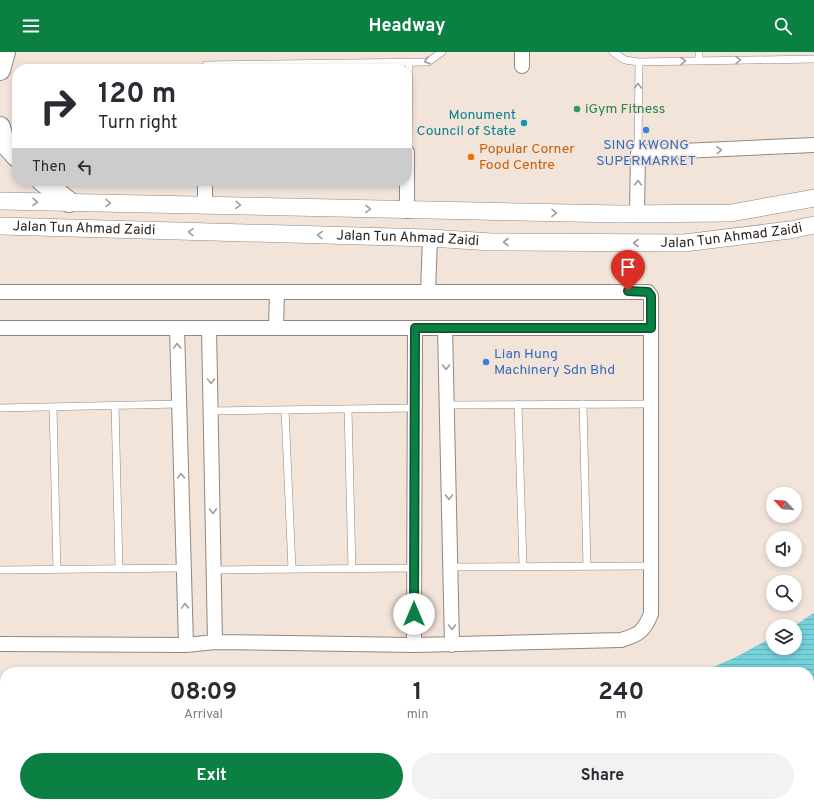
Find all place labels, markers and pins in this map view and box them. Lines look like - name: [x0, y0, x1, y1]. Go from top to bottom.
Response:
- place label: iGym Fitness: [585, 101, 665, 118]
- marker: iGym Fitness: [572, 104, 582, 114]
- place label: Monument Council of State: [417, 107, 516, 140]
- marker: Monument Council of State: [519, 118, 529, 128]
- marker: SING KWONG SUPERMARKET: [641, 125, 651, 135]
- place label: SING KWONG SUPERMARKET: [596, 137, 696, 170]
- place label: Popular Corner Food Centre: [479, 141, 575, 174]
- marker: Popular Corner Food Centre: [466, 152, 476, 162]
- pin: [611, 250, 645, 291]
- place label: Lian Hung Machinery Sdn Bhd: [494, 346, 615, 379]
- marker: Lian Hung Machinery Sdn Bhd: [481, 357, 491, 367]

